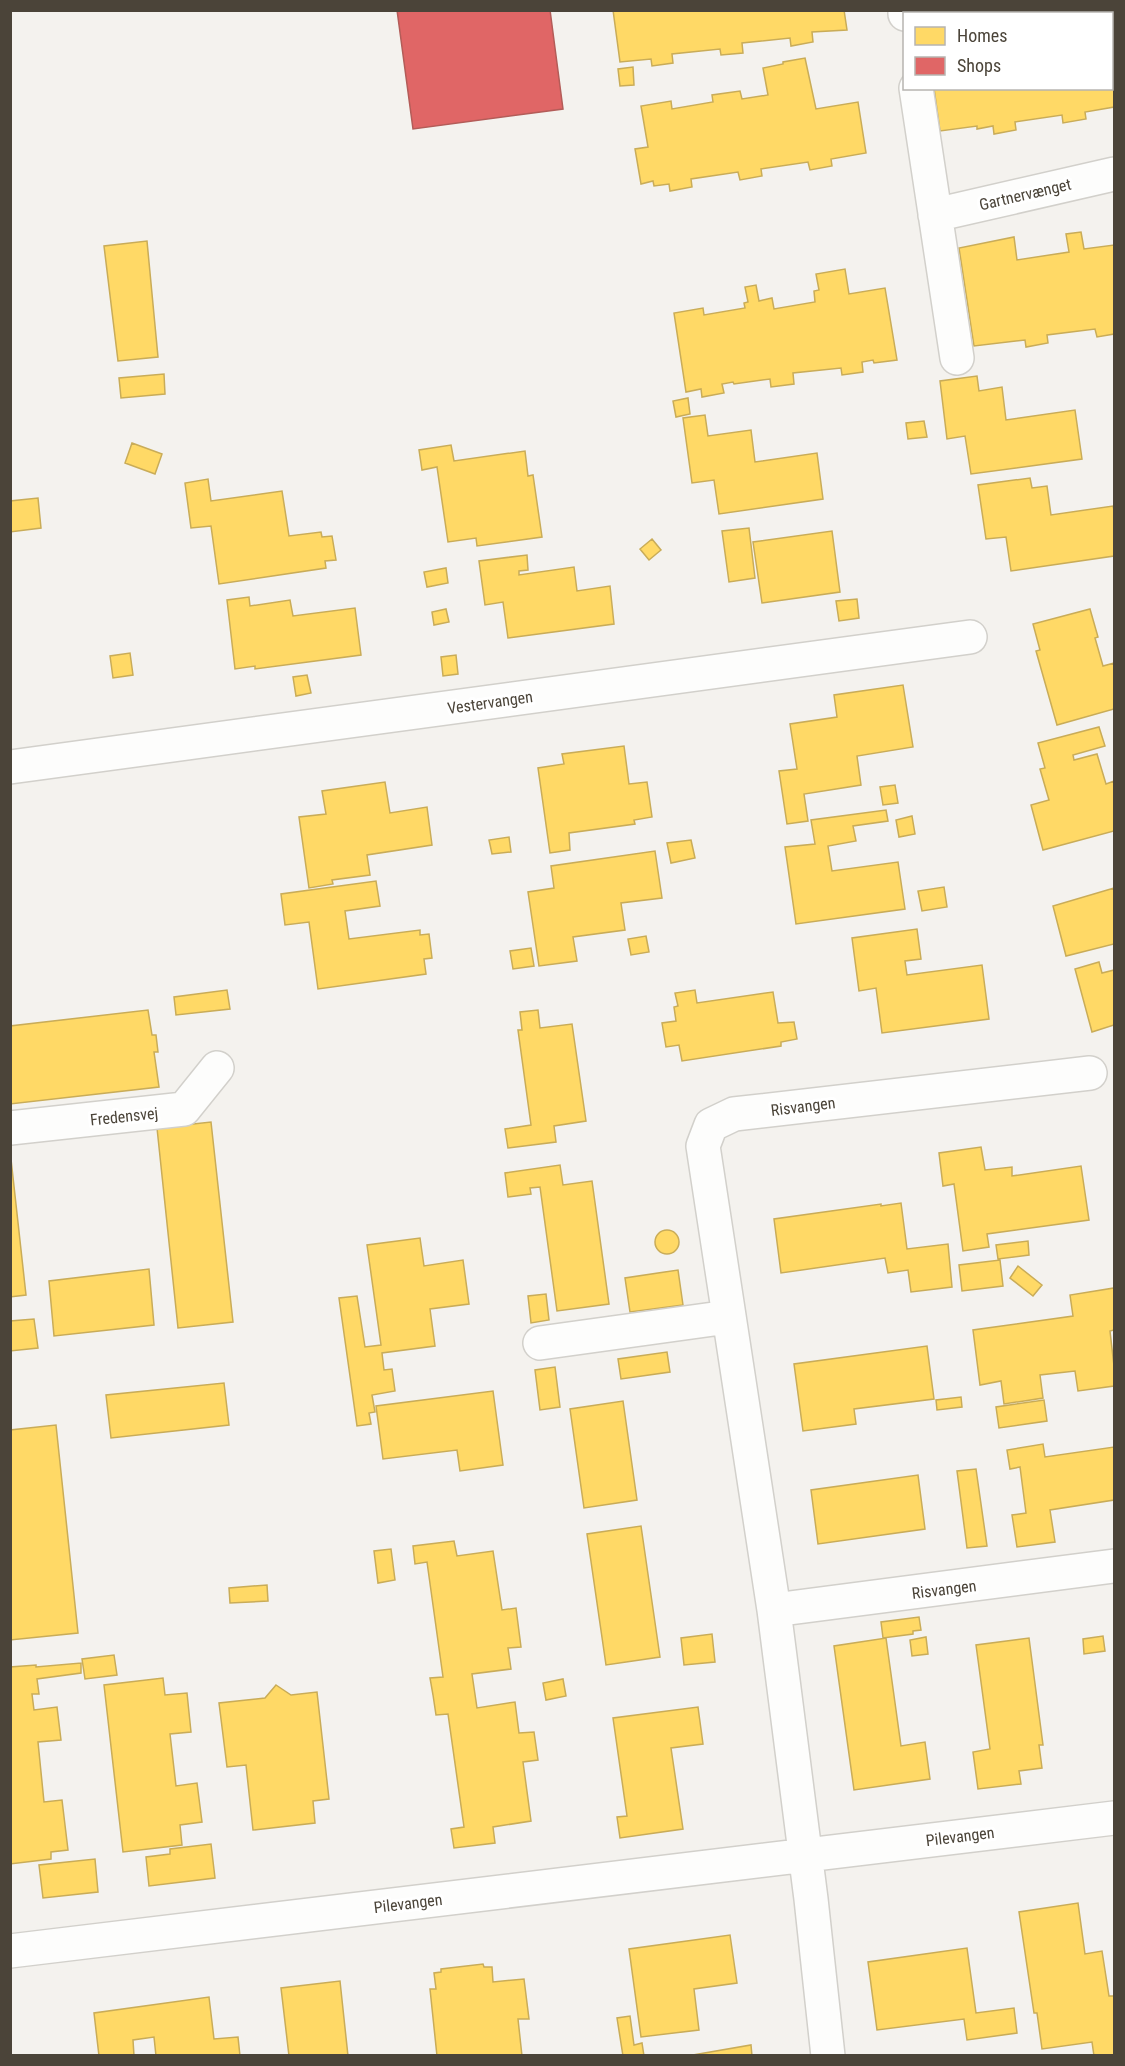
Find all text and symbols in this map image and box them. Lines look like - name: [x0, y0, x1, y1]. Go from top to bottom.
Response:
- legend: [903, 12, 1113, 90]
- text: Homes: [957, 25, 1007, 46]
- text: Shops: [957, 55, 1001, 76]
- street label: Gartnervænget: [977, 175, 1073, 214]
- street label: Vestervangen: [446, 687, 534, 718]
- street label: Risvangen: [770, 1093, 836, 1120]
- street label: Fredensvej: [89, 1103, 159, 1130]
- street label: Risvangen: [911, 1576, 977, 1603]
- street label: Pilevangen: [925, 1823, 995, 1850]
- street label: Pilevangen: [373, 1890, 443, 1917]

